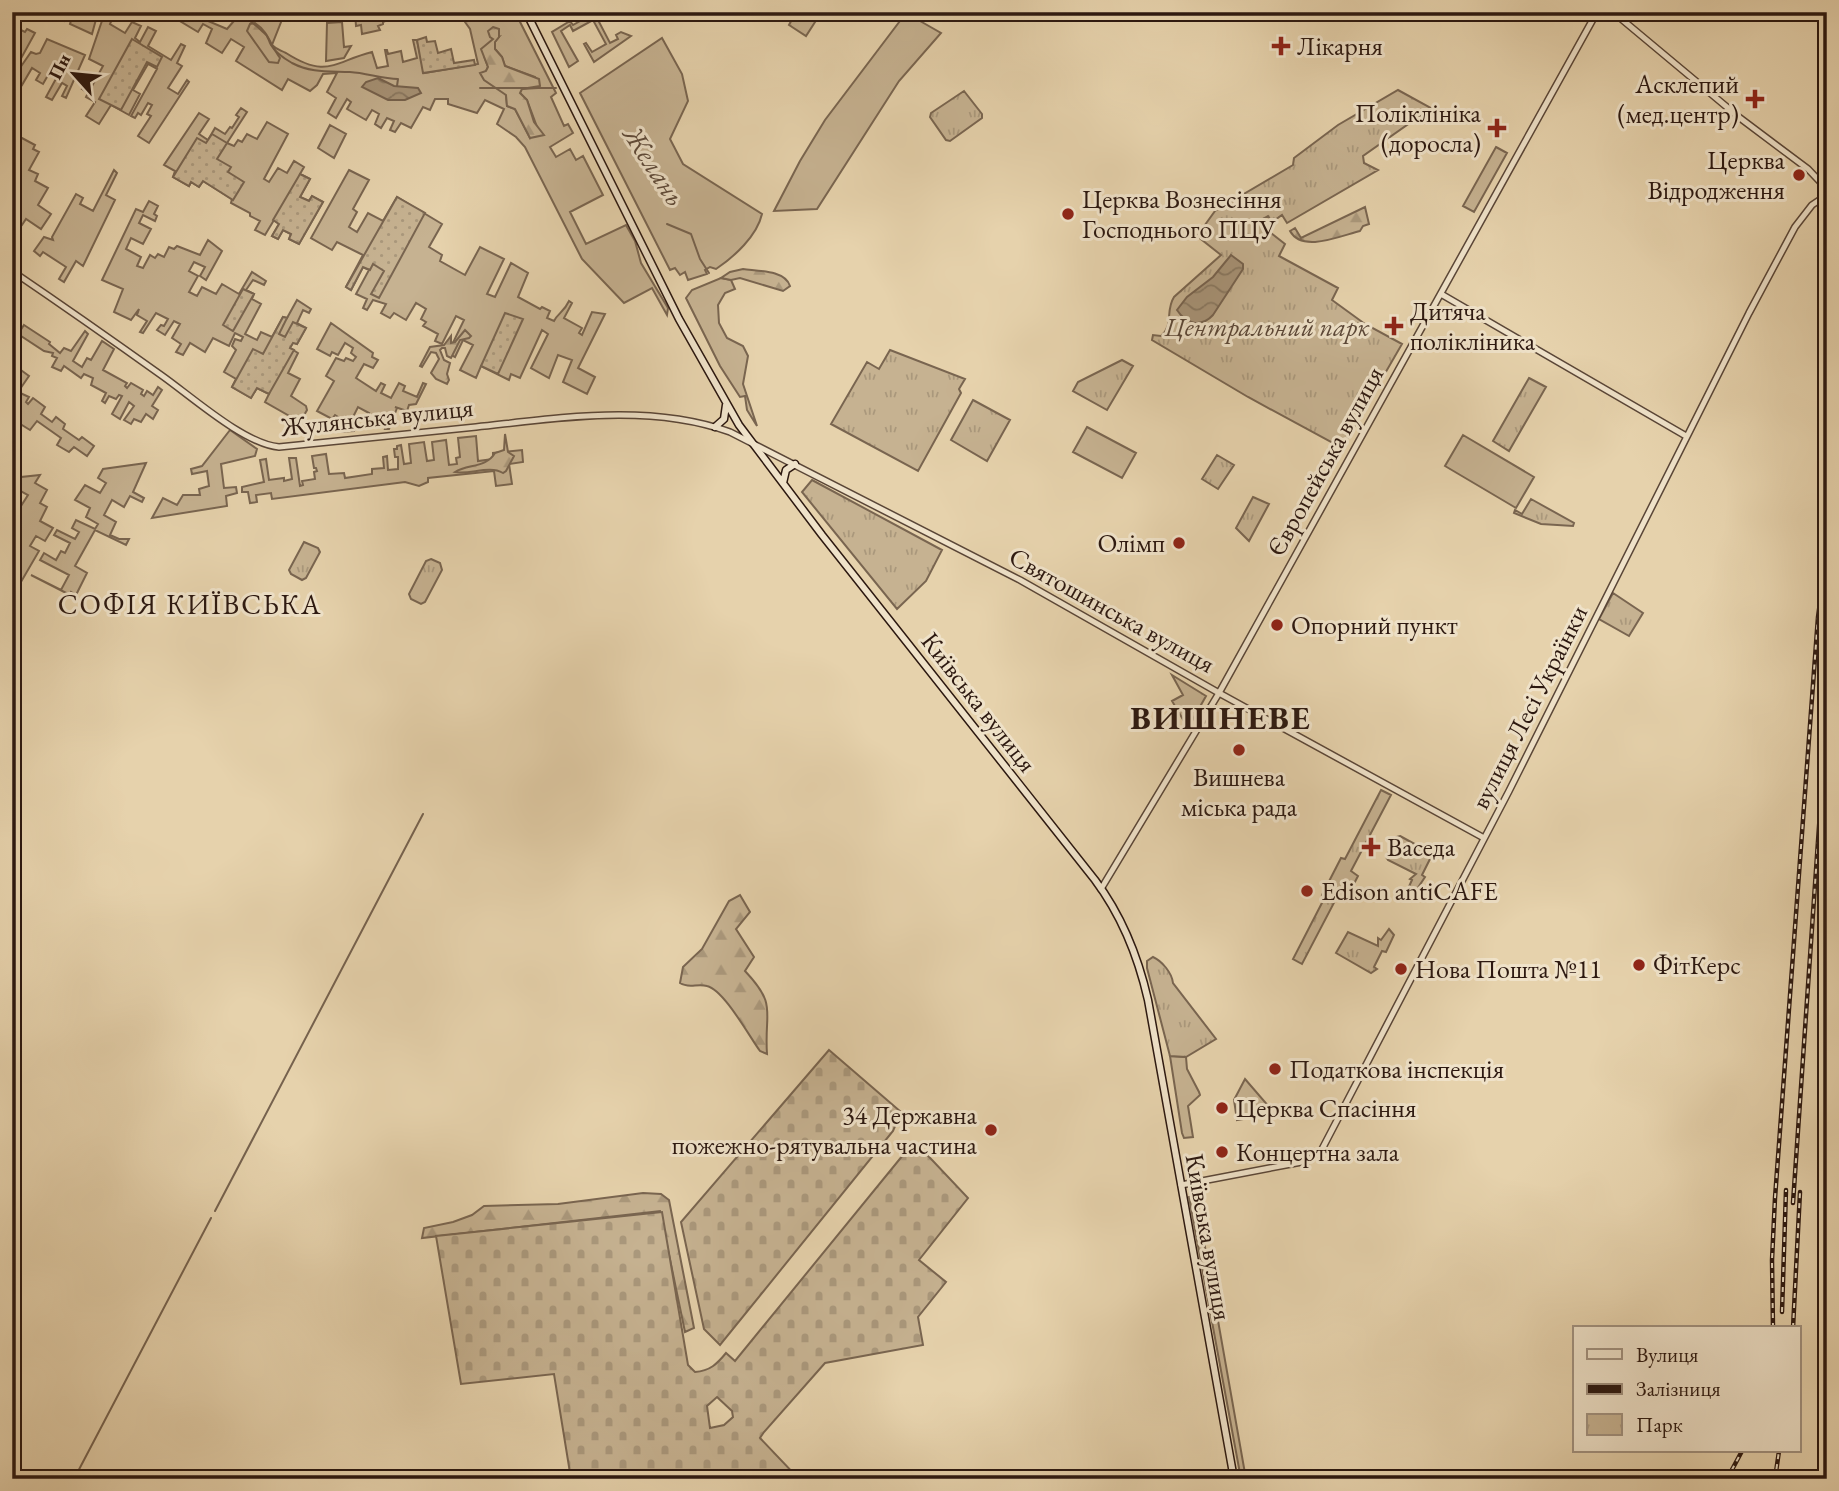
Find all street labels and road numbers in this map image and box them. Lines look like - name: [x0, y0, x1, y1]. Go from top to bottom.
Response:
- street label: Європейська вулиця: [1259, 360, 1391, 562]
- street label: Жулянська вулиця: [278, 390, 475, 444]
- street label: Святошинська вулиця: [1003, 539, 1221, 681]
- street label: вулиця Лесі Українки: [1463, 599, 1595, 815]
- street label: Київська вулиця: [914, 625, 1044, 779]
- street label: Київська вулиця: [1178, 1151, 1240, 1323]

